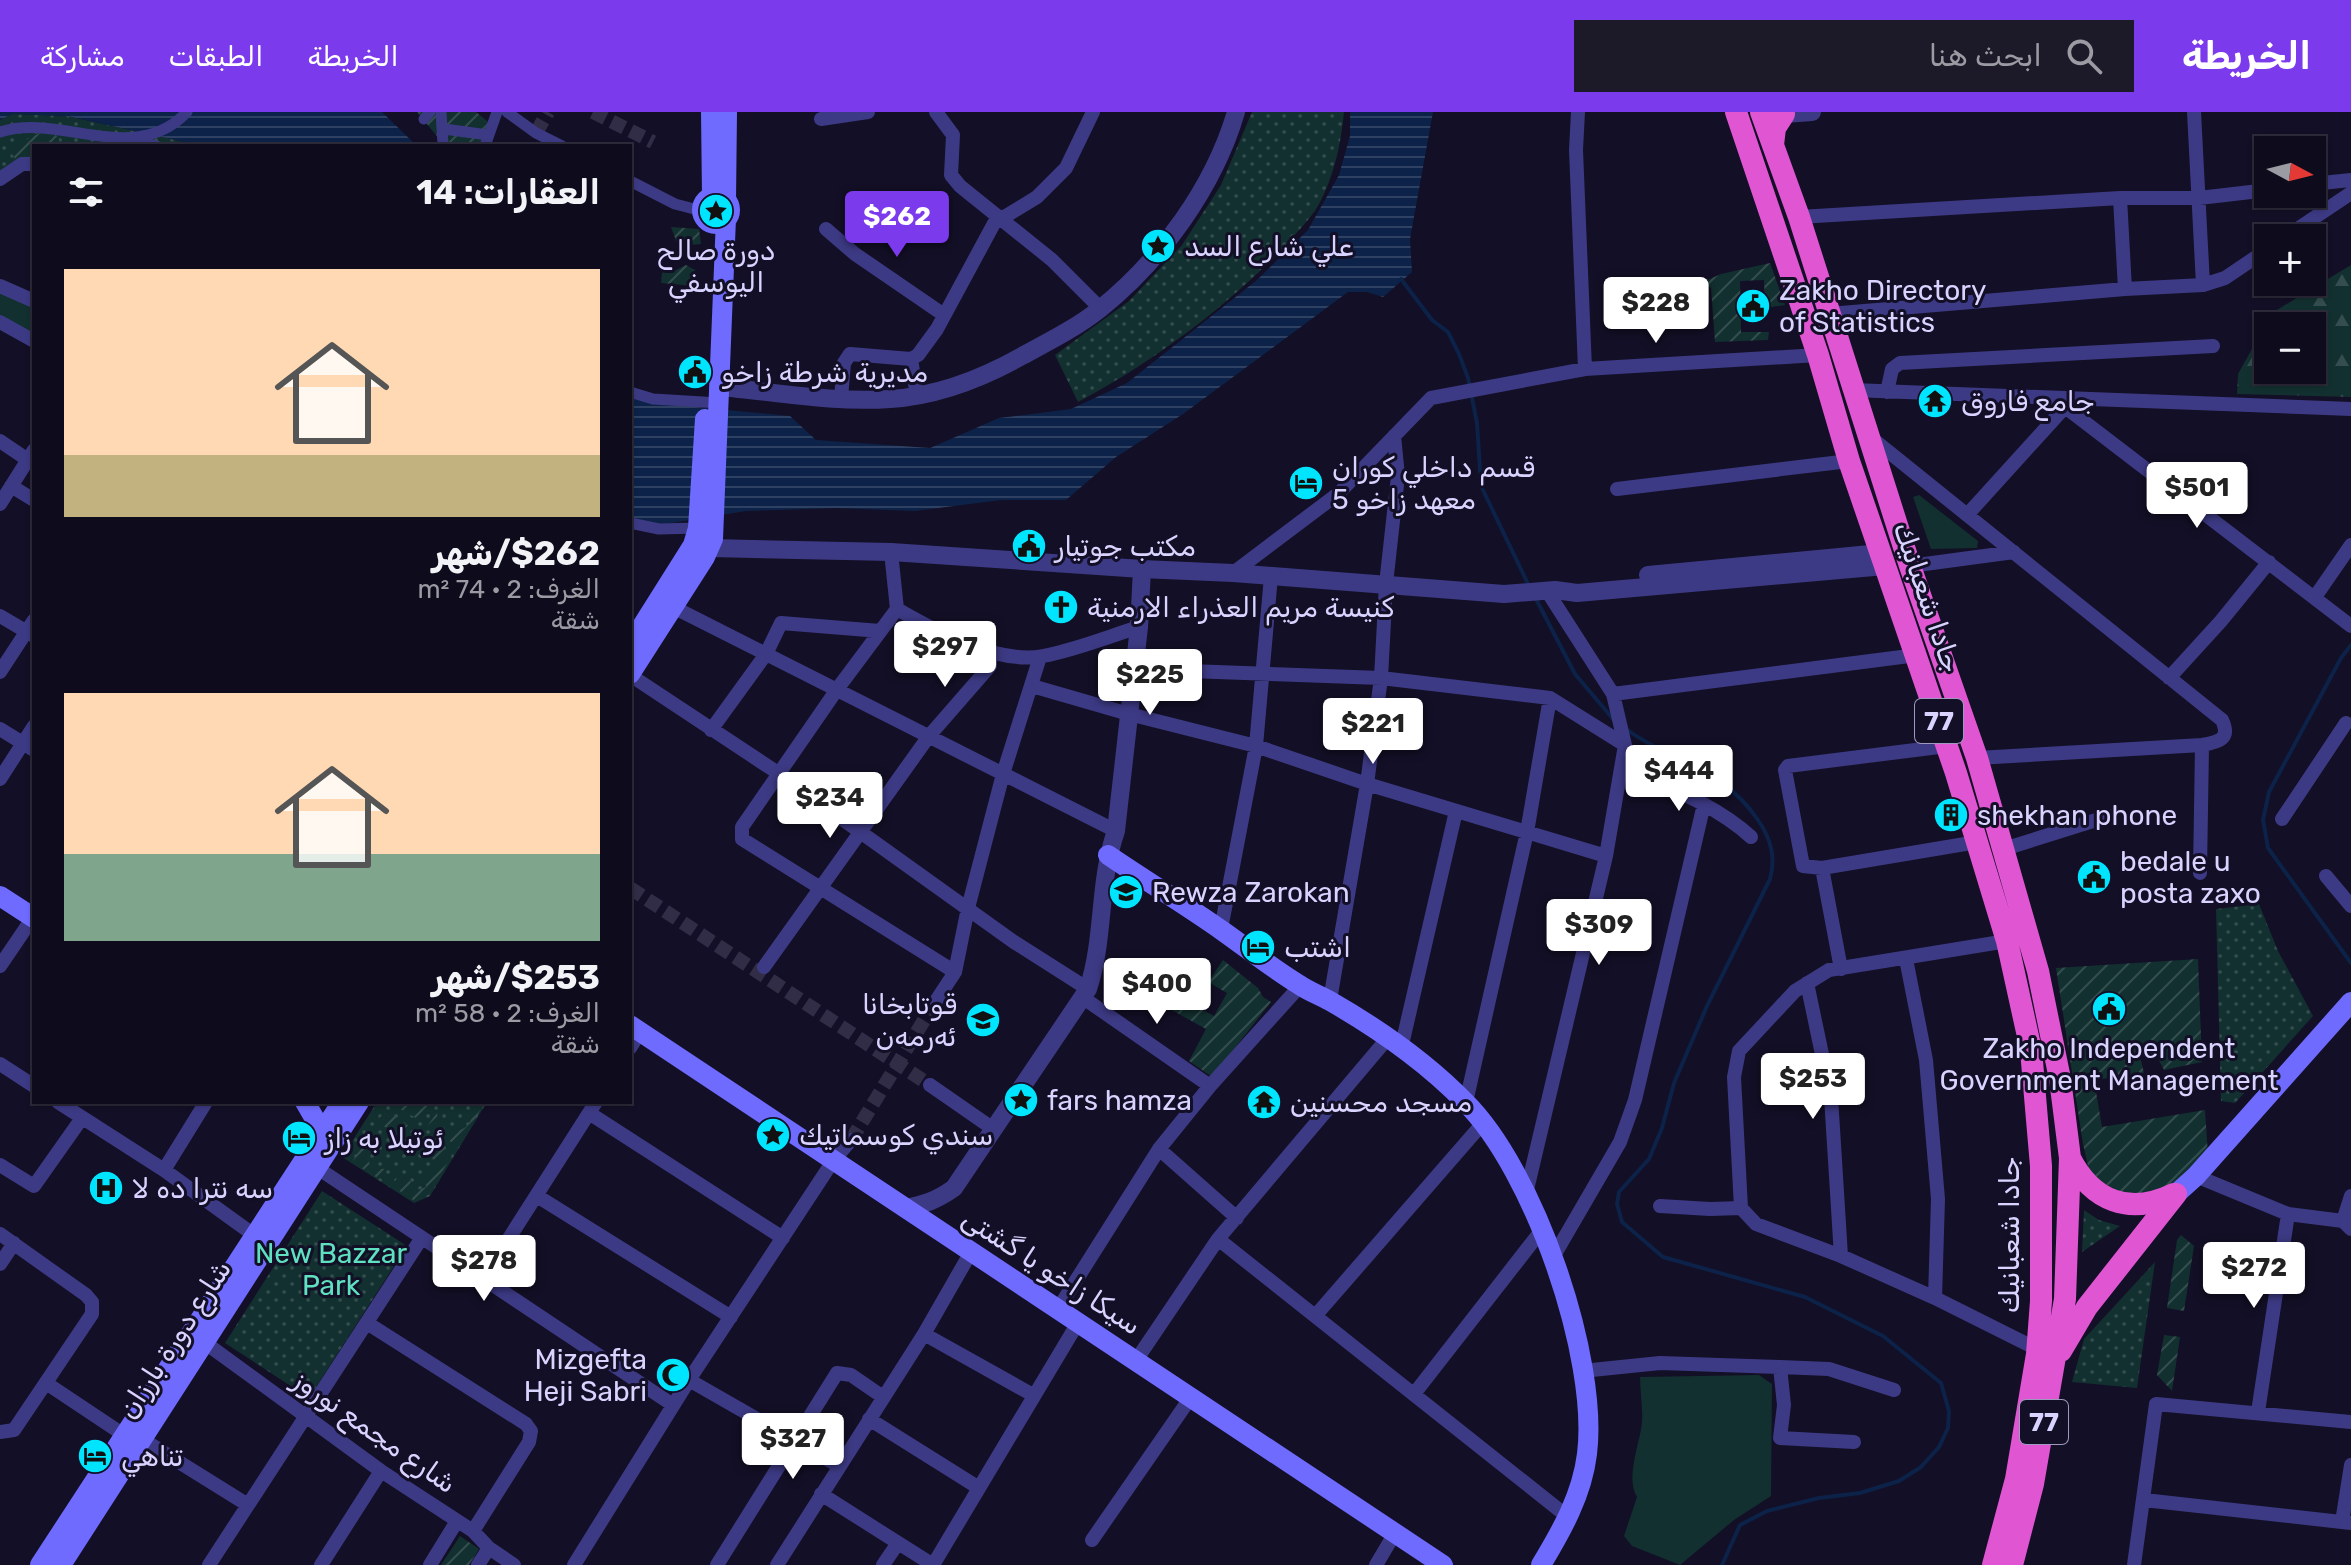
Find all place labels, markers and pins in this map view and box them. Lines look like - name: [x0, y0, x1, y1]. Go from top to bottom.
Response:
- pin: $262: [850, 191, 944, 259]
- place icon: دورة صالح اليوسفي: [697, 192, 735, 230]
- place icon: علي شارع السد: [1139, 227, 1177, 265]
- place label: علي شارع السد: [1184, 230, 1353, 268]
- place label: دورة صالح اليوسفي: [657, 234, 775, 304]
- place label: Zakho Directory of Statistics: [1779, 274, 1986, 339]
- pin: $228: [1609, 277, 1703, 345]
- public building icon: Zakho Directory of Statistics: [1734, 287, 1772, 325]
- public building icon: مديرية شرطة زاخو: [676, 353, 714, 391]
- place label: مديرية شرطة زاخو: [721, 356, 928, 389]
- temple icon: جامع فاروق: [1916, 382, 1954, 420]
- place label: جامع فاروق: [1961, 385, 2094, 421]
- place label: قسم داخلي كوران معهد زاخو 5: [1332, 451, 1535, 516]
- pin: $501: [2150, 462, 2244, 530]
- hotel icon: قسم داخلي كوران معهد زاخو 5: [1287, 464, 1325, 502]
- public building icon: مکتب جوتیار: [1010, 527, 1048, 565]
- place label: مکتب جوتیار: [1053, 530, 1196, 563]
- church icon: كنيسة مريم العذراء الارمنية: [1042, 588, 1080, 626]
- place label: كنيسة مريم العذراء الارمنية: [1087, 591, 1395, 626]
- pin: $297: [898, 621, 992, 689]
- pin: $225: [1103, 649, 1197, 717]
- pin: $221: [1326, 698, 1420, 766]
- pin: $444: [1632, 745, 1726, 813]
- pin: $234: [783, 772, 877, 840]
- building icon: shekhan phone: [1932, 796, 1970, 834]
- place label: shekhan phone: [1977, 799, 2177, 832]
- place label: bedale u posta zaxo: [2120, 845, 2261, 910]
- public building icon: bedale u posta zaxo: [2075, 858, 2113, 896]
- school or university icon: Rewza Zarokan: [1107, 873, 1145, 911]
- place label: Rewza Zarokan: [1152, 876, 1350, 909]
- pin: $309: [1552, 899, 1646, 967]
- hotel icon: اشتب: [1239, 928, 1277, 966]
- place label: اشتب: [1284, 931, 1351, 964]
- pin: $400: [1110, 958, 1204, 1026]
- place label: قوتابخانا ئه‌رمه‌ن: [862, 988, 957, 1053]
- public building icon: Zakho Independent Government Management: [2090, 990, 2128, 1028]
- school or university icon: قوتابخانا ئه‌رمه‌ن: [964, 1001, 1002, 1039]
- place label: Zakho Independent Government Management: [1940, 1032, 2278, 1097]
- pin: $253: [1766, 1053, 1860, 1121]
- place icon: fars hamza: [1002, 1081, 1040, 1119]
- temple icon: مسجد محسنين: [1245, 1083, 1283, 1121]
- place label: fars hamza: [1047, 1084, 1192, 1117]
- place label: مسجد محسنين: [1290, 1086, 1472, 1119]
- place icon: سندي کوسماتیك: [754, 1116, 792, 1154]
- hotel icon: ئوتيلا به زاز: [280, 1119, 318, 1157]
- place label: سندي کوسماتیك: [799, 1119, 994, 1155]
- place label: ئوتيلا به زاز: [323, 1122, 444, 1155]
- hospital icon: سه نترا ده لا: [87, 1169, 125, 1207]
- place label: سه نترا ده لا: [132, 1172, 273, 1205]
- pin: $278: [437, 1235, 531, 1303]
- pin: $272: [2207, 1242, 2301, 1310]
- place label: Mizgefta Heji Sabri: [524, 1343, 647, 1408]
- mosque icon: Mizgefta Heji Sabri: [654, 1356, 692, 1394]
- pin: $327: [746, 1413, 840, 1481]
- hotel icon: تناهي: [76, 1437, 114, 1475]
- place label: تناهي: [121, 1440, 183, 1478]

